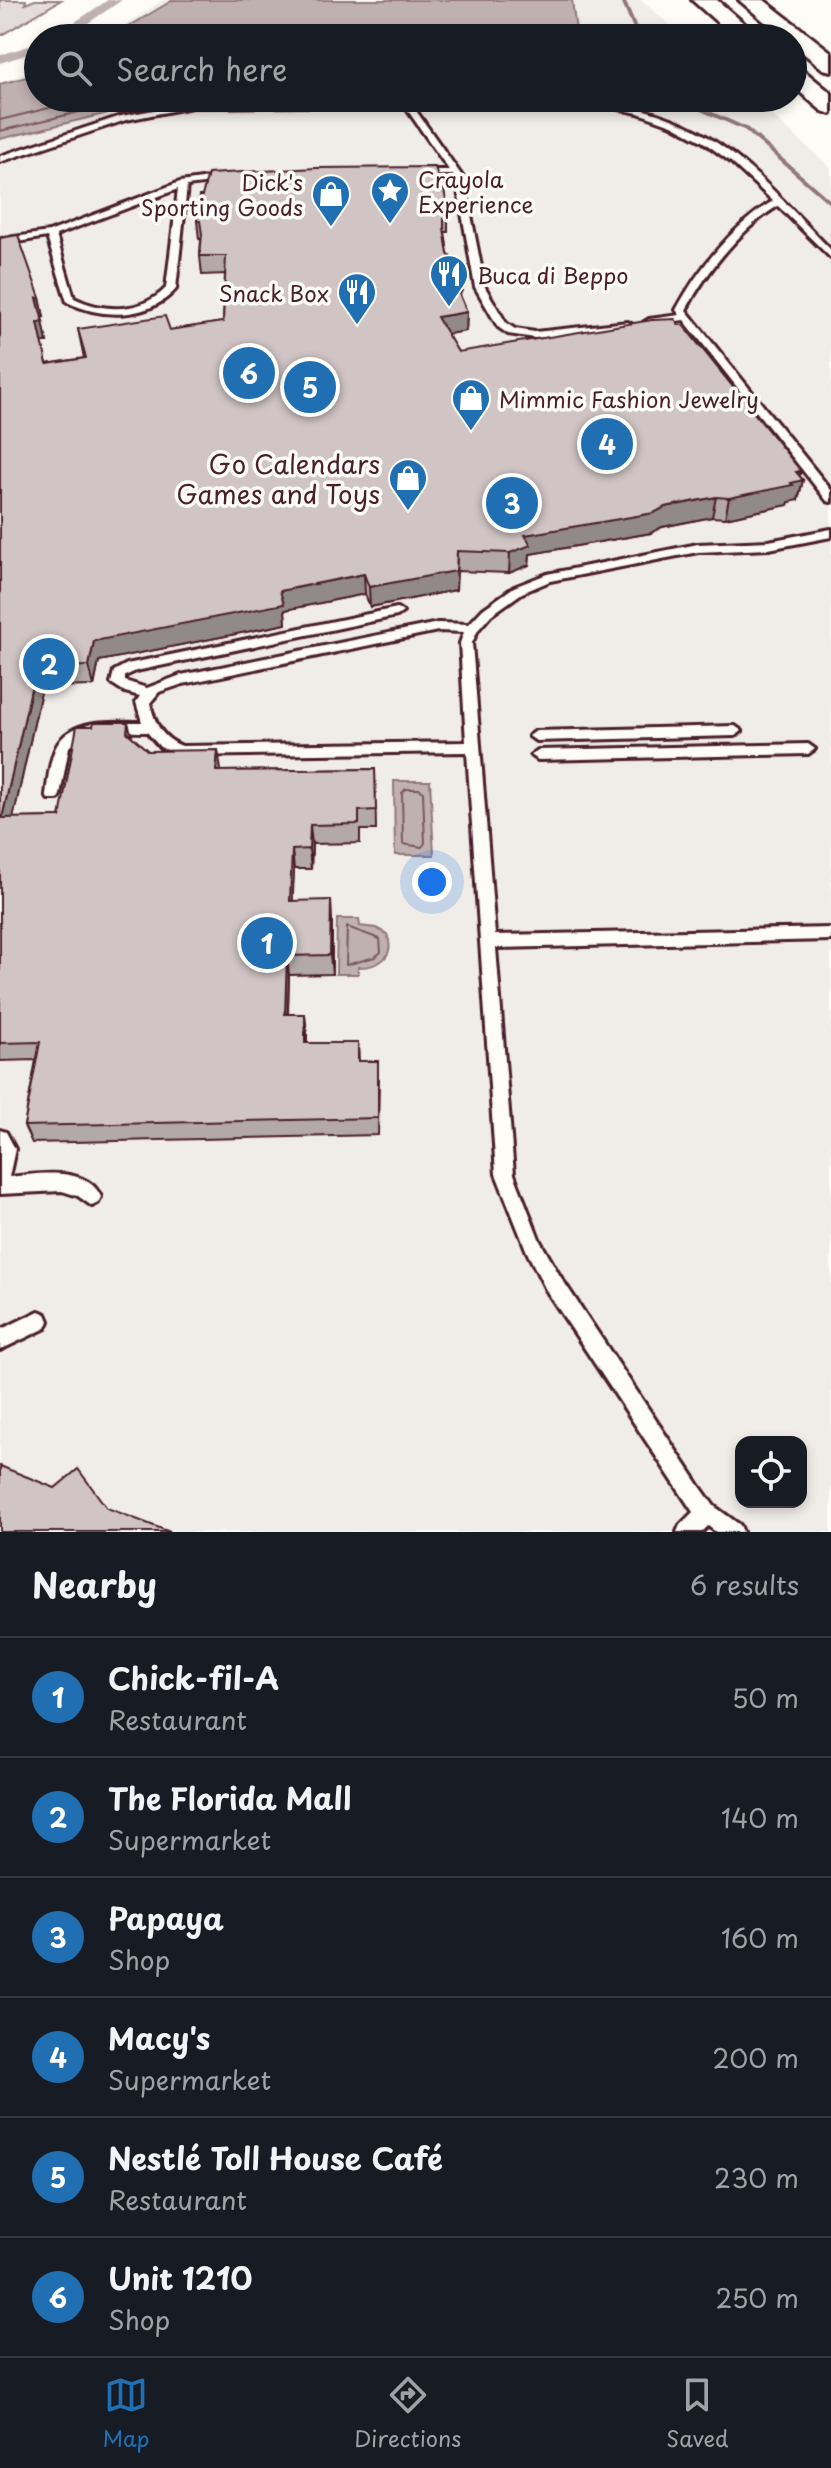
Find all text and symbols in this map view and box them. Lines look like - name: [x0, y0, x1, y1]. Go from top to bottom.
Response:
- search box: [24, 24, 807, 112]
- icon: search: [52, 46, 96, 90]
- text: Search here: [116, 46, 288, 91]
- place label: Crayola Experience: [418, 162, 534, 220]
- place label: Dick's Sporting Goods: [141, 165, 303, 223]
- place icon: Crayola Experience: [369, 170, 411, 225]
- shop icon: Dick's Sporting Goods: [310, 173, 352, 228]
- restaurant icon: Buca di Beppo: [428, 253, 470, 308]
- place label: Buca di Beppo: [477, 258, 628, 291]
- restaurant icon: Snack Box: [336, 271, 378, 326]
- place label: Snack Box: [218, 276, 329, 309]
- pin: 6: [223, 343, 275, 403]
- pin: 5: [284, 357, 336, 417]
- shop icon: Mimmic Fashion Jewelry: [450, 377, 492, 432]
- place label: Mimmic Fashion Jewelry: [499, 382, 759, 415]
- pin: 4: [581, 414, 633, 474]
- place label: Go Calendars Games and Toys: [176, 444, 380, 513]
- shop icon: Go Calendars Games and Toys: [387, 457, 429, 512]
- pin: 3: [486, 473, 538, 533]
- pin: 2: [23, 634, 75, 694]
- your location: [412, 862, 452, 902]
- pin: 1: [241, 913, 293, 973]
- map controls: [735, 1436, 807, 1508]
- button: locate: [735, 1436, 807, 1508]
- text: Nearby: [32, 1558, 157, 1610]
- text: 6 results: [690, 1565, 799, 1604]
- text: Chick-fil-A: [108, 1655, 279, 1700]
- text: 1: [52, 1678, 64, 1717]
- text: 50 m: [732, 1678, 799, 1717]
- text: Restaurant: [108, 1700, 247, 1739]
- text: The Florida Mall: [108, 1775, 351, 1820]
- text: 2: [49, 1798, 67, 1837]
- text: 140 m: [721, 1798, 799, 1837]
- text: Supermarket: [108, 1820, 271, 1859]
- text: Papaya: [108, 1895, 224, 1940]
- text: 3: [49, 1918, 67, 1957]
- text: 160 m: [721, 1918, 799, 1957]
- text: Shop: [108, 1940, 170, 1979]
- text: Macy's: [108, 2015, 210, 2060]
- text: 4: [49, 2038, 67, 2077]
- text: 200 m: [712, 2038, 799, 2077]
- text: Supermarket: [108, 2060, 271, 2099]
- text: Nestlé Toll House Café: [108, 2135, 443, 2180]
- text: 5: [50, 2158, 66, 2197]
- text: 230 m: [714, 2158, 799, 2197]
- text: Restaurant: [108, 2180, 247, 2219]
- text: Unit 1210: [108, 2255, 252, 2300]
- text: 6: [49, 2278, 67, 2317]
- text: 250 m: [715, 2278, 799, 2317]
- text: Shop: [108, 2300, 170, 2339]
- tab: Map: [102, 2373, 149, 2454]
- tab: Directions: [354, 2373, 461, 2454]
- tab: Saved: [666, 2373, 729, 2454]

